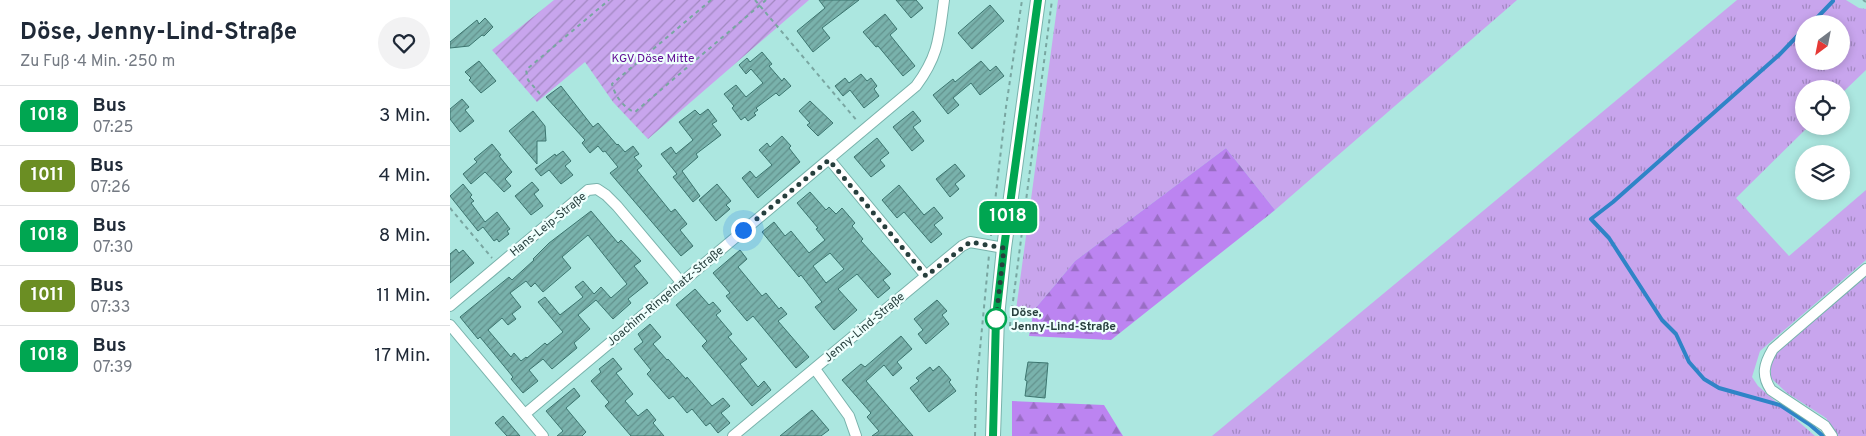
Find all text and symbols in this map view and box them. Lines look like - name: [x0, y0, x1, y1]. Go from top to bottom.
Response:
- north arrow: [1795, 15, 1850, 70]
- map controls: [1795, 15, 1850, 200]
- button: heart: [378, 17, 430, 69]
- text: Döse, Jenny-Lind-Straße: [20, 18, 297, 48]
- park label: KGV Döse Mitte: [611, 51, 695, 67]
- text: Zu Fuß · 4 Min. · 250 m: [20, 52, 175, 72]
- button: locate: [1795, 80, 1850, 135]
- text: Bus: [93, 94, 126, 118]
- text: 1018: [30, 104, 68, 127]
- text: 3 Min.: [379, 104, 430, 128]
- text: 07:25: [93, 118, 133, 138]
- button: layers: [1795, 145, 1850, 200]
- text: Bus: [90, 154, 124, 178]
- text: 1011: [31, 164, 64, 187]
- text: 4 Min.: [379, 164, 430, 188]
- text: 07:26: [90, 178, 130, 198]
- street label: Hans-Leip-Straße: [507, 189, 590, 261]
- line badge: 1018: [973, 201, 1043, 233]
- text: 1018: [989, 205, 1027, 228]
- text: Bus: [93, 214, 126, 238]
- your location: [731, 218, 756, 243]
- text: 1018: [30, 224, 68, 247]
- text: 8 Min.: [379, 224, 430, 248]
- text: 07:30: [93, 238, 133, 258]
- street label: Joachim-Ringelnatz-Straße: [604, 243, 727, 350]
- text: Bus: [90, 274, 124, 298]
- text: 1011: [31, 284, 64, 307]
- text: 11 Min.: [376, 284, 430, 308]
- street label: Jenny-Lind-Straße: [821, 289, 908, 366]
- text: 07:33: [90, 298, 130, 318]
- place label: Döse, Jenny-Lind-Straße: [1011, 305, 1116, 335]
- marker: Döse, Jenny-Lind-Straße: [985, 308, 1007, 330]
- text: Bus: [93, 334, 126, 358]
- text: 1018: [30, 344, 68, 367]
- text: 17 Min.: [374, 344, 430, 368]
- text: 07:39: [93, 358, 133, 378]

